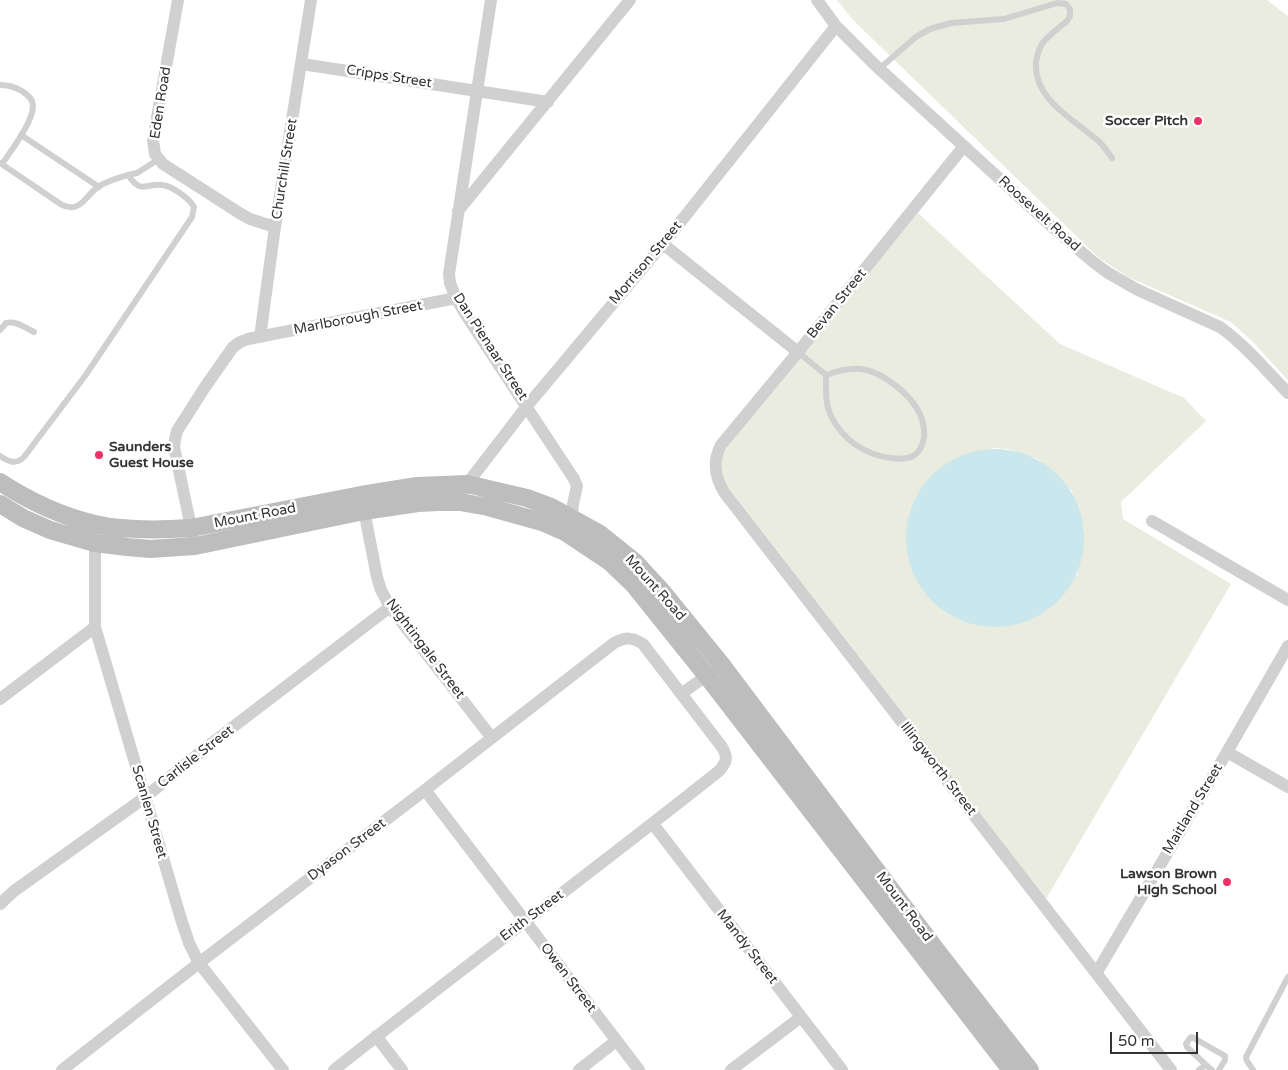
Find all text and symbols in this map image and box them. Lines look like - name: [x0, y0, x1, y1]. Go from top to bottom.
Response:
- street label: Cripps Street: [345, 62, 433, 92]
- street label: Eden Road: [147, 66, 175, 140]
- place label: Soccer Pitch: [1105, 113, 1188, 129]
- marker: Soccer Pitch: [1192, 115, 1204, 127]
- street label: Churchill Street: [269, 117, 301, 221]
- street label: Roosevelt Road: [995, 173, 1083, 255]
- street label: Morrison Street: [606, 218, 686, 308]
- street label: Bevan Street: [804, 266, 870, 342]
- street label: Dan Pienaar Street: [449, 290, 531, 404]
- street label: Marlborough Street: [292, 297, 424, 339]
- place label: Saunders Guest House: [109, 439, 194, 472]
- marker: Saunders Guest House: [93, 449, 105, 461]
- street label: Mount Road: [213, 500, 297, 532]
- street label: Mount Road: [621, 552, 689, 624]
- street label: Nightingale Street: [382, 596, 468, 702]
- street label: Illingworth Street: [896, 719, 980, 819]
- street label: Carlisle Street: [155, 722, 237, 792]
- street label: Maitland Street: [1159, 761, 1227, 857]
- street label: Scanlen Street: [128, 764, 170, 860]
- street label: Dyason Street: [305, 815, 389, 885]
- place label: Lawson Brown High School: [1120, 866, 1217, 899]
- street label: Mount Road: [872, 869, 936, 945]
- marker: Lawson Brown High School: [1221, 876, 1233, 888]
- street label: Erith Street: [497, 887, 567, 945]
- street label: Mandy Street: [713, 906, 781, 988]
- street label: Owen Street: [536, 940, 600, 1016]
- scale bar: [1113, 1022, 1200, 1054]
- text: 50 m: [1118, 1032, 1155, 1050]

